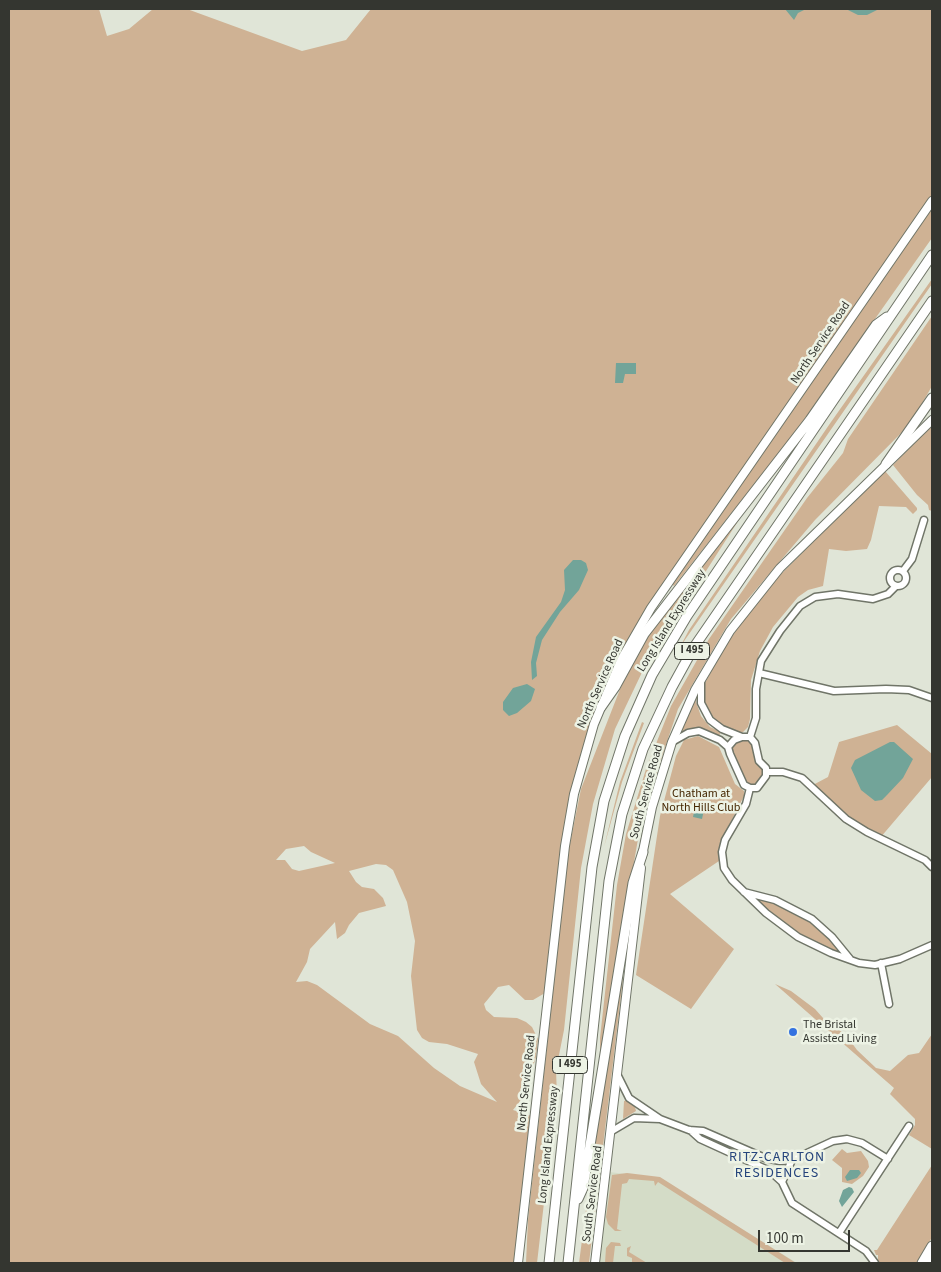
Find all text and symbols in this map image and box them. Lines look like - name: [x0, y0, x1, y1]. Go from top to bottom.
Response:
- street label: North Service Road: [788, 299, 854, 387]
- street label: Long Island Expressway: [635, 567, 709, 675]
- street label: North Service Road: [575, 637, 627, 731]
- road number: I 495: [674, 642, 710, 659]
- street label: South Service Road: [627, 743, 667, 841]
- park label: Chatham at North Hills Club: [662, 787, 740, 815]
- place label: The Bristal Assisted Living: [803, 1018, 876, 1046]
- marker: The Bristal Assisted Living: [787, 1026, 799, 1038]
- street label: North Service Road: [515, 1034, 539, 1132]
- road number: I 495: [552, 1056, 588, 1074]
- street label: Long Island Expressway: [536, 1085, 562, 1205]
- street label: South Service Road: [580, 1145, 606, 1243]
- district label: RITZ-CARLTON RESIDENCES: [727, 1150, 827, 1182]
- scale bar: [761, 1220, 854, 1252]
- text: 100 m: [766, 1228, 804, 1249]

